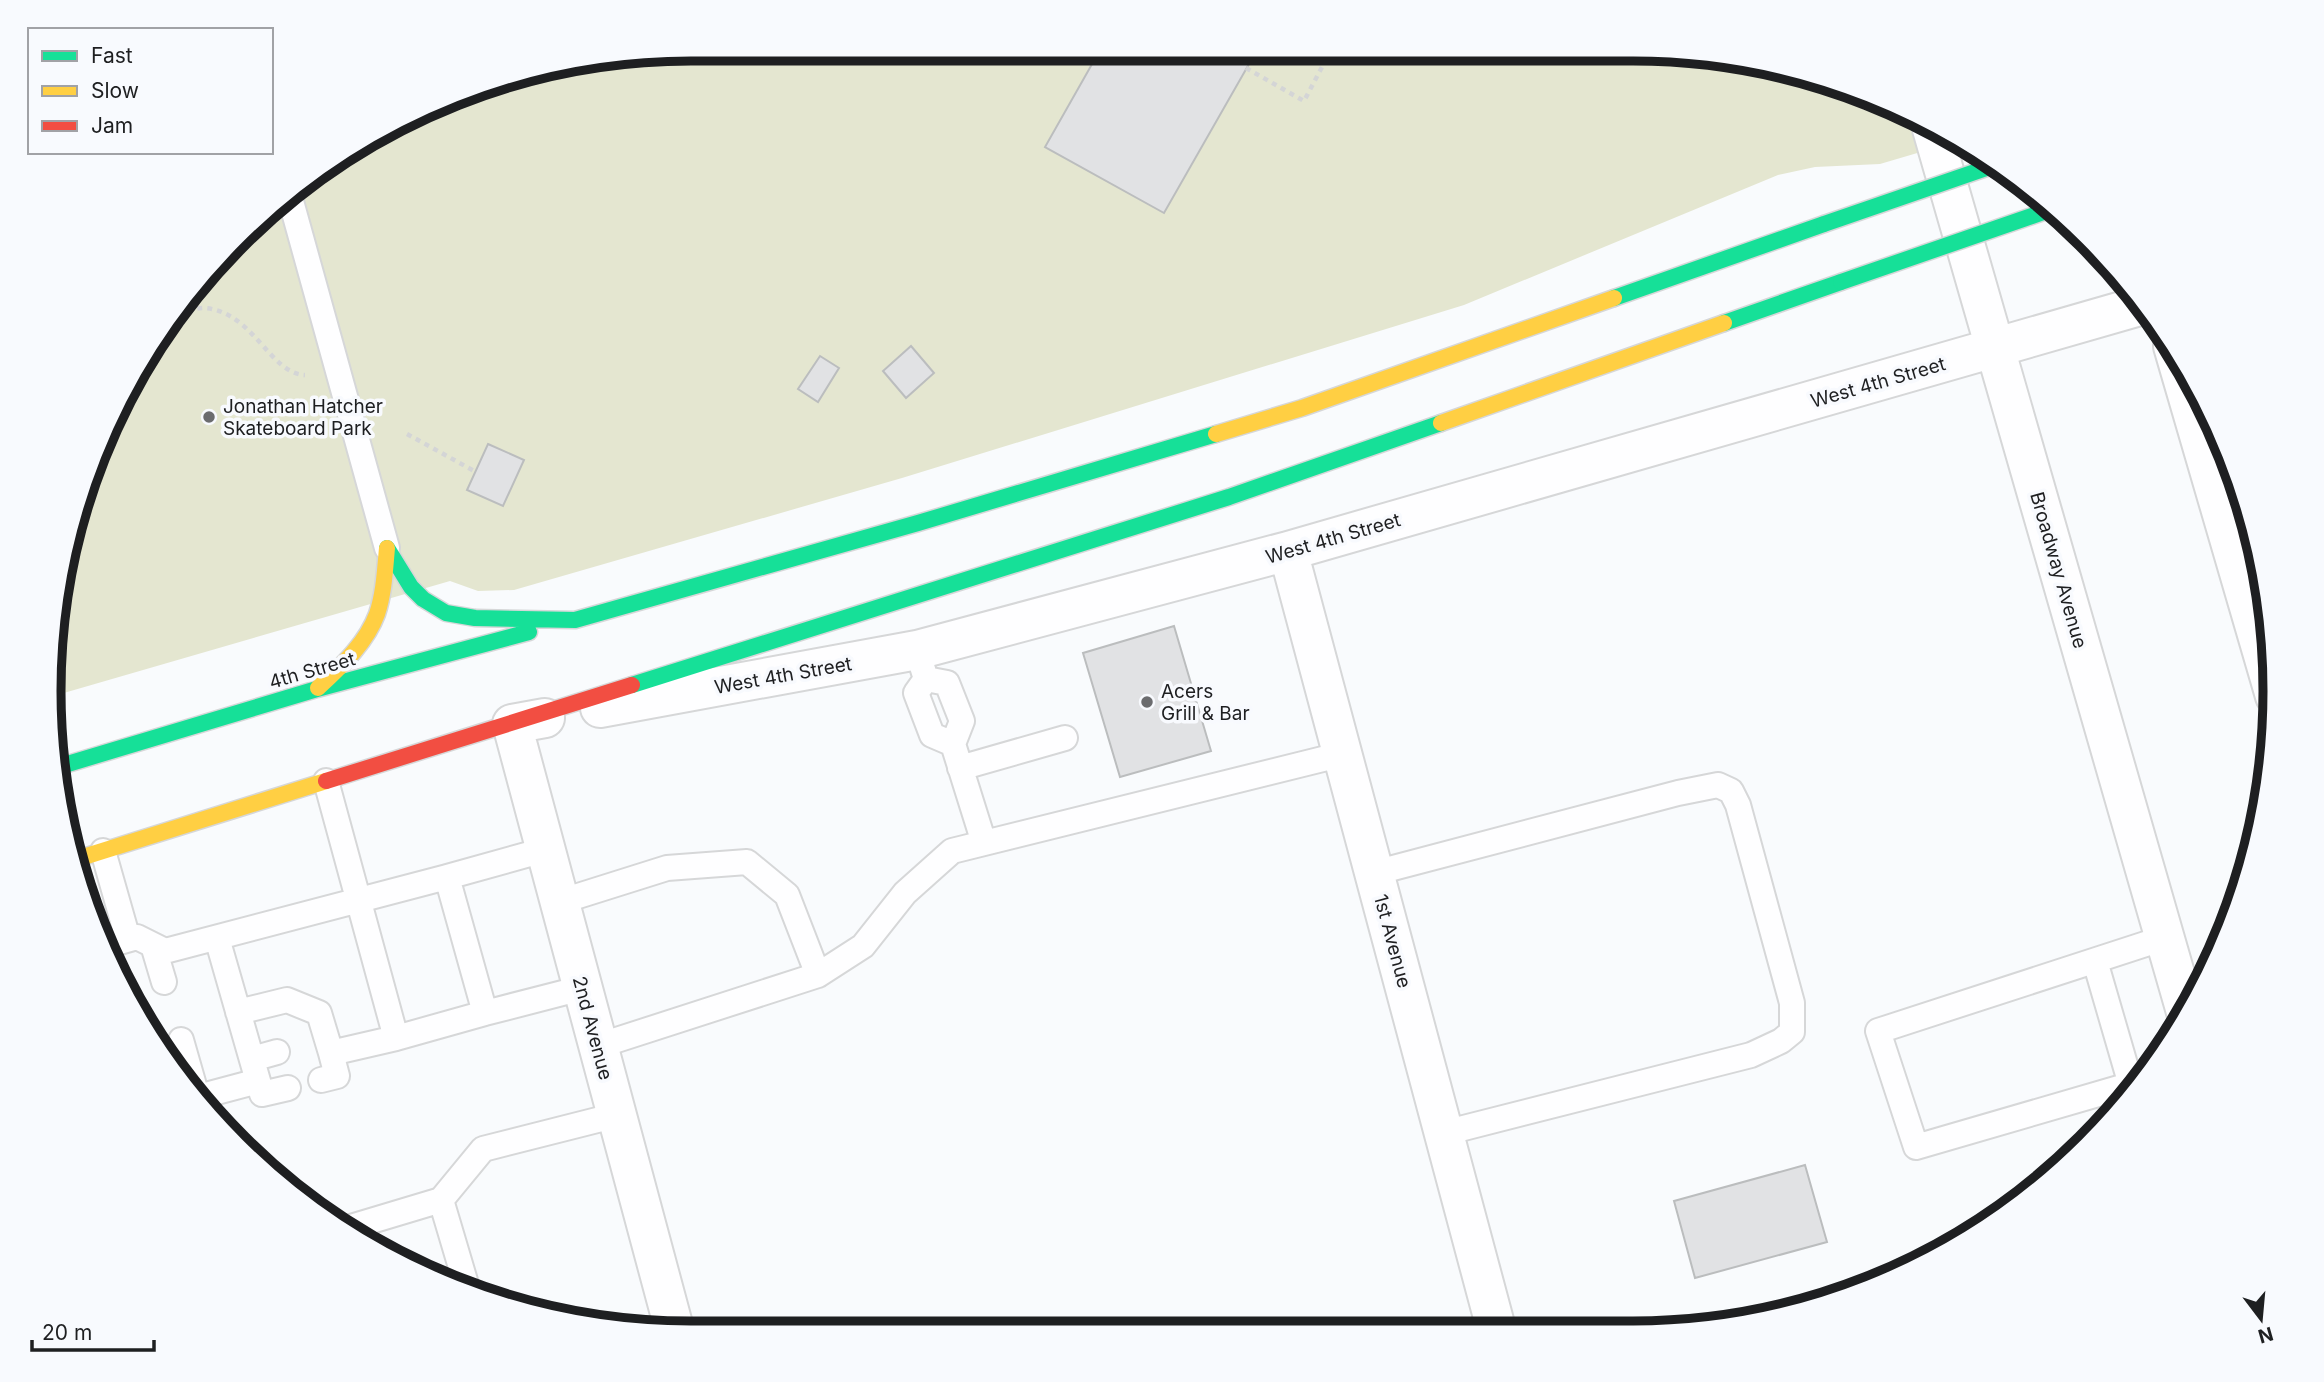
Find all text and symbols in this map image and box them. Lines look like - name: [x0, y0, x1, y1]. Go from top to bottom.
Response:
- legend: [28, 28, 273, 154]
- text: Fast: [91, 43, 133, 68]
- text: Slow: [91, 78, 139, 103]
- text: Jam: [91, 113, 133, 138]
- street label: West 4th Street: [1808, 352, 1948, 413]
- place label: Jonathan Hatcher Skateboard Park: [223, 395, 383, 440]
- marker: Jonathan Hatcher Skateboard Park: [201, 409, 217, 425]
- street label: Broadway Avenue: [2025, 489, 2092, 651]
- street label: West 4th Street: [1263, 508, 1403, 569]
- street label: 4th Street: [266, 647, 358, 694]
- street label: West 4th Street: [713, 652, 854, 699]
- place label: Acers Grill & Bar: [1161, 680, 1250, 725]
- marker: Acers Grill & Bar: [1139, 694, 1155, 710]
- street label: 1st Avenue: [1369, 892, 1416, 991]
- street label: 2nd Avenue: [568, 974, 617, 1083]
- north arrow: [2226, 1284, 2296, 1354]
- scale bar: [32, 1308, 154, 1352]
- text: 20 m: [42, 1320, 92, 1345]
- text: N: [2255, 1322, 2276, 1348]

